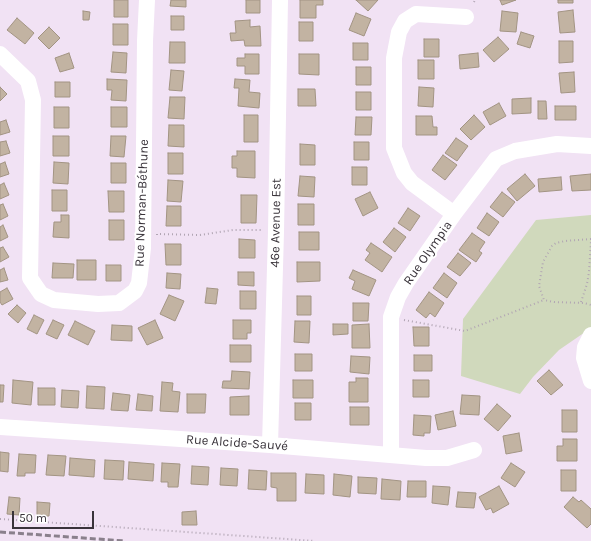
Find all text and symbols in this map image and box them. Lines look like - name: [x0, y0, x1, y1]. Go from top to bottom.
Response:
- street label: Rue Norman-Béthune: [132, 139, 152, 267]
- street label: 46e Avenue Est: [267, 178, 285, 268]
- street label: Rue Olympia: [400, 218, 456, 288]
- street label: Rue Alcide-Sauvé: [185, 432, 289, 454]
- scale bar: [14, 503, 96, 529]
- text: 50 m: [19, 511, 47, 525]

